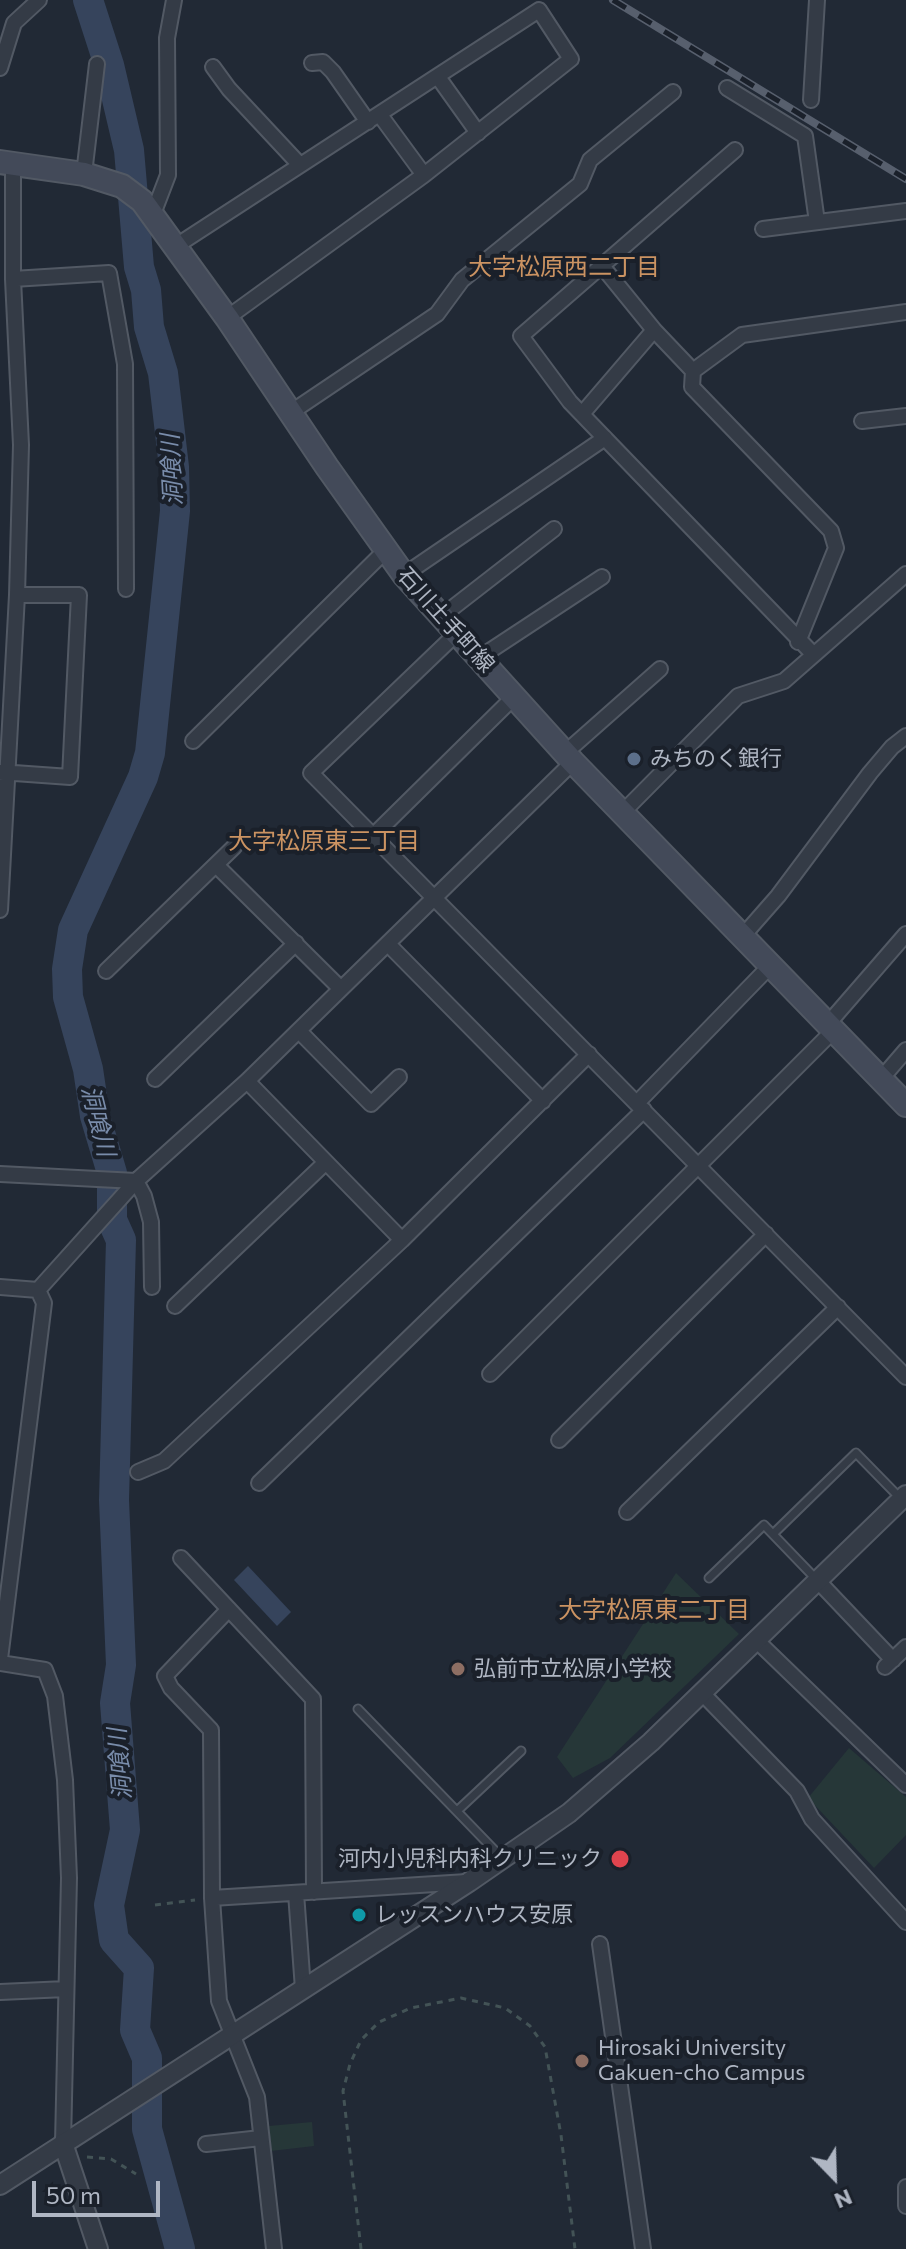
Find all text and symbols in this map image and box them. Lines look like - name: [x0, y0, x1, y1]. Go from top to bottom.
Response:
- district label: 大字松原西二丁目: [468, 253, 660, 281]
- water label: 洞喰川: [156, 433, 188, 507]
- street label: 石川土手町線: [392, 562, 500, 678]
- place label: みちのく銀行: [650, 746, 782, 772]
- marker: みちのく銀行: [625, 750, 643, 768]
- district label: 大字松原東三丁目: [228, 827, 420, 855]
- water label: 洞喰川: [75, 1083, 121, 1159]
- district label: 大字松原東二丁目: [558, 1596, 750, 1624]
- place label: 弘前市立松原小学校: [474, 1656, 672, 1682]
- marker: 弘前市立松原小学校: [449, 1660, 467, 1678]
- water label: 洞喰川: [103, 1727, 137, 1801]
- place label: 河内小児科内科クリニック: [338, 1846, 602, 1872]
- marker: 河内小児科内科クリニック: [609, 1848, 631, 1870]
- place label: レッスンハウス安原: [375, 1902, 573, 1928]
- marker: レッスンハウス安原: [350, 1906, 368, 1924]
- place label: Hirosaki University Gakuen-cho Campus: [598, 2035, 805, 2086]
- marker: Hirosaki University Gakuen-cho Campus: [573, 2052, 591, 2070]
- north arrow: [794, 2137, 874, 2217]
- scale bar: [36, 2165, 164, 2215]
- text: 50 m: [46, 2180, 101, 2209]
- text: N: [831, 2184, 856, 2215]

